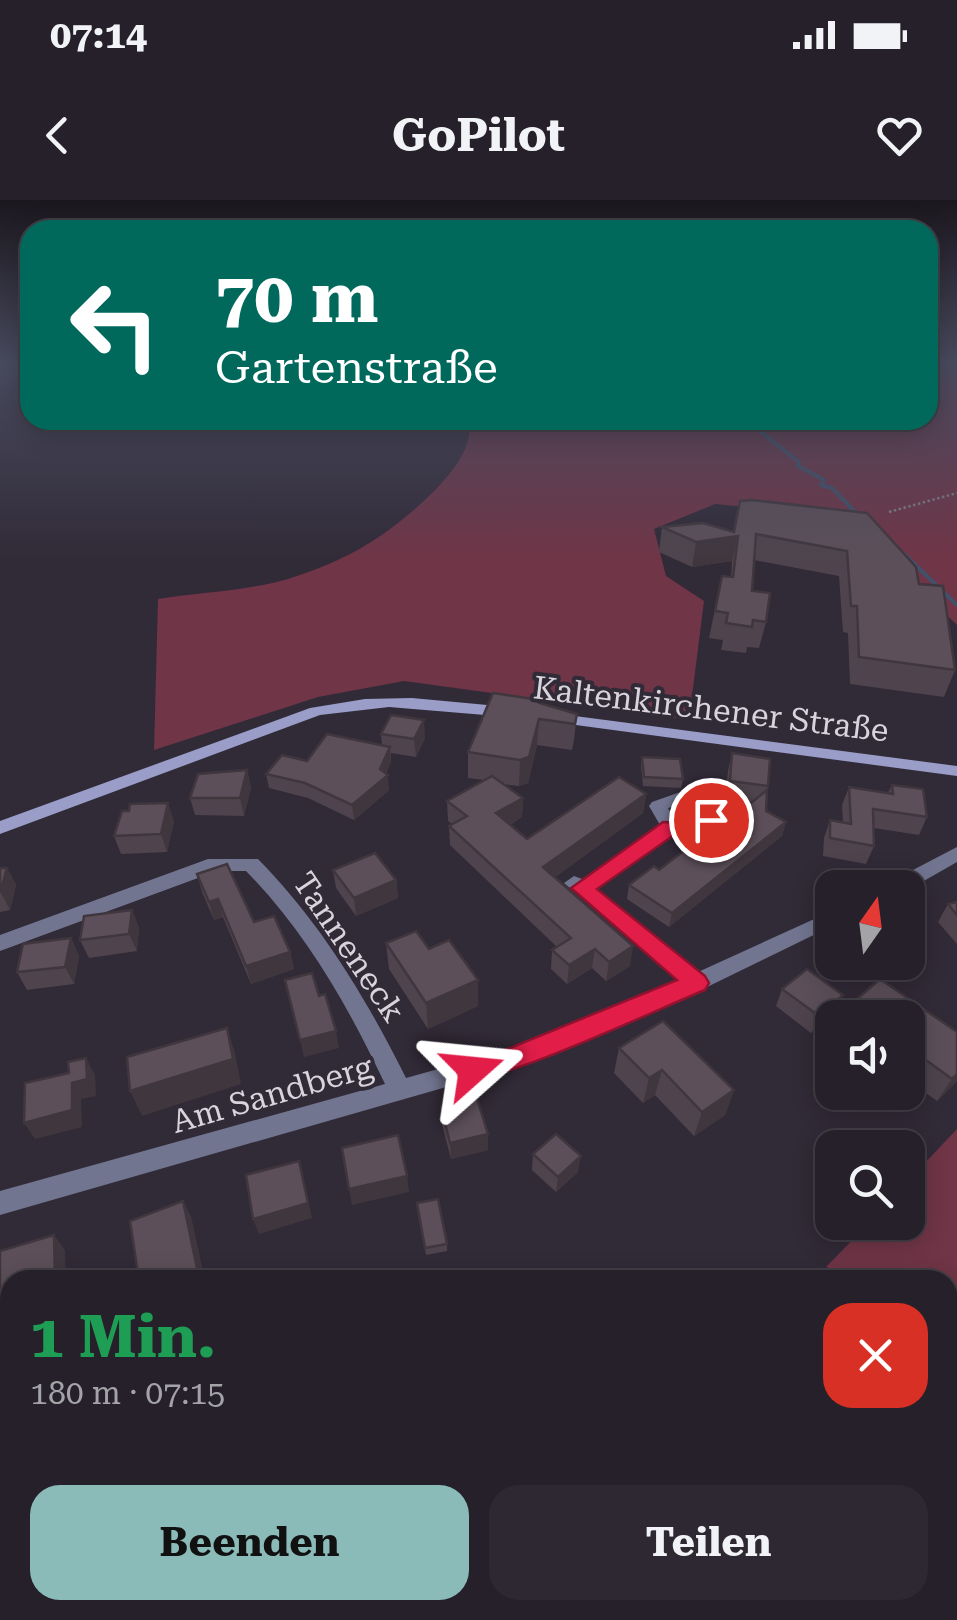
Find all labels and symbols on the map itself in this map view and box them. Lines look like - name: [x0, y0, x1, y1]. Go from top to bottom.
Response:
- street label: Kaltenkirchener Straße: [531, 668, 891, 750]
- pin: [669, 778, 754, 863]
- street label: Tanneneck: [285, 865, 413, 1029]
- north arrow: [815, 870, 925, 980]
- position arrow: [421, 1018, 525, 1122]
- street label: Am Sandberg: [167, 1047, 378, 1141]

